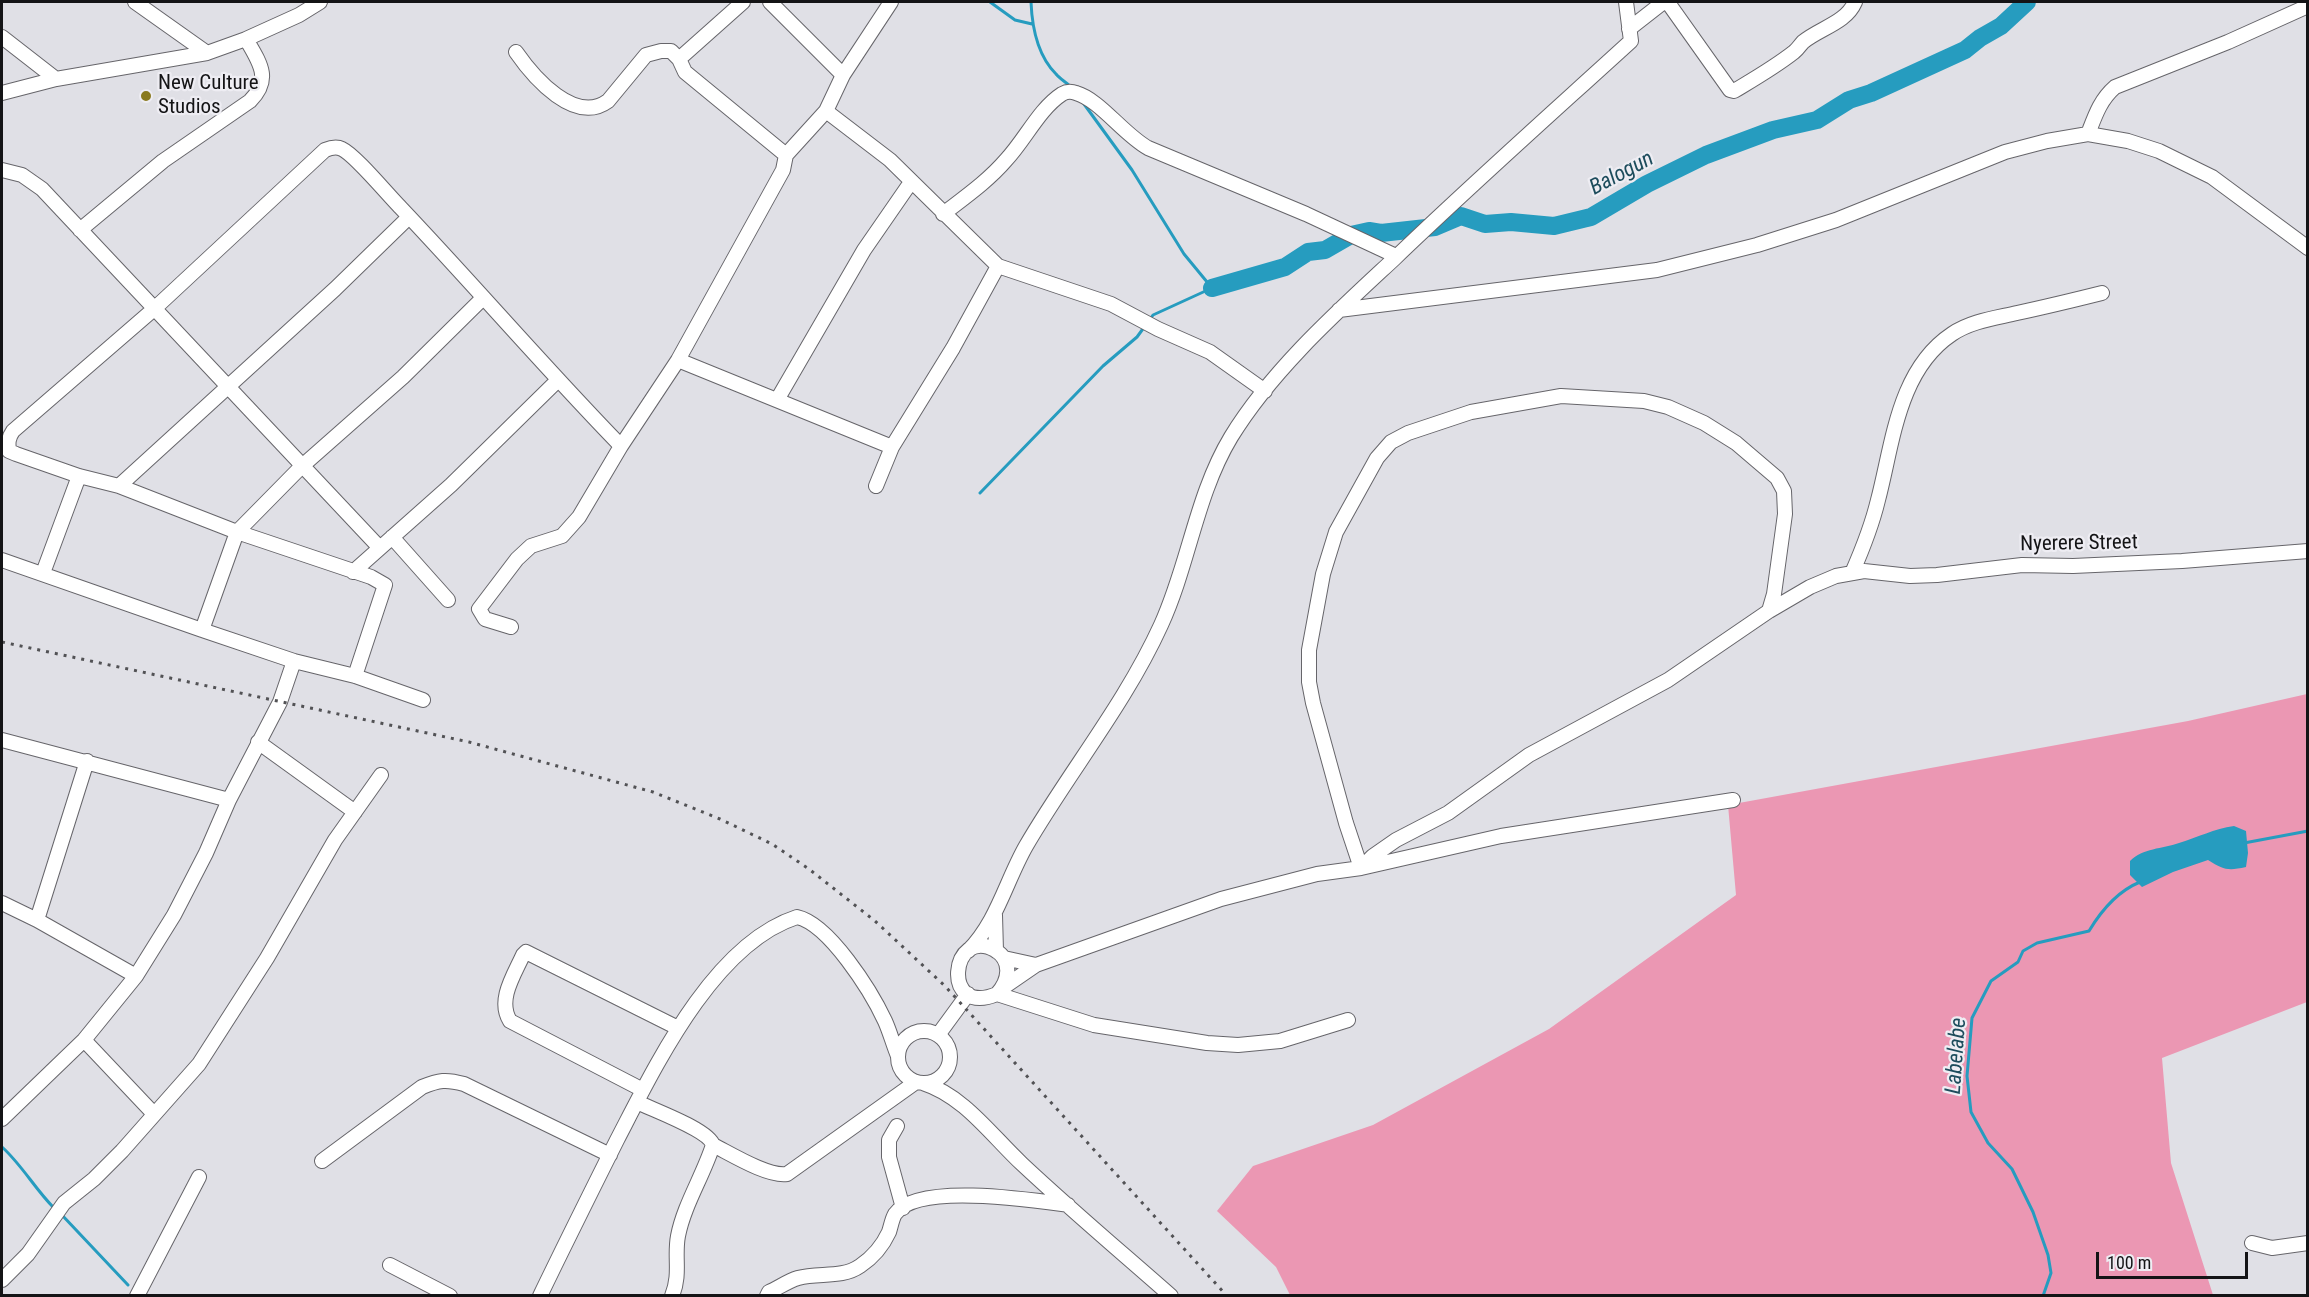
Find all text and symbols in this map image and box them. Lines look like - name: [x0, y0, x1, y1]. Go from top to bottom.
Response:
- place label: New Culture Studios: [158, 71, 259, 121]
- marker: New Culture Studios: [139, 89, 153, 103]
- water label: Balogun: [1585, 146, 1659, 202]
- street label: Nyerere Street: [2020, 530, 2138, 558]
- water label: Labelabe: [1941, 1017, 1973, 1095]
- scale bar: [2099, 1240, 2250, 1278]
- text: 100 m: [2107, 1252, 2151, 1273]

